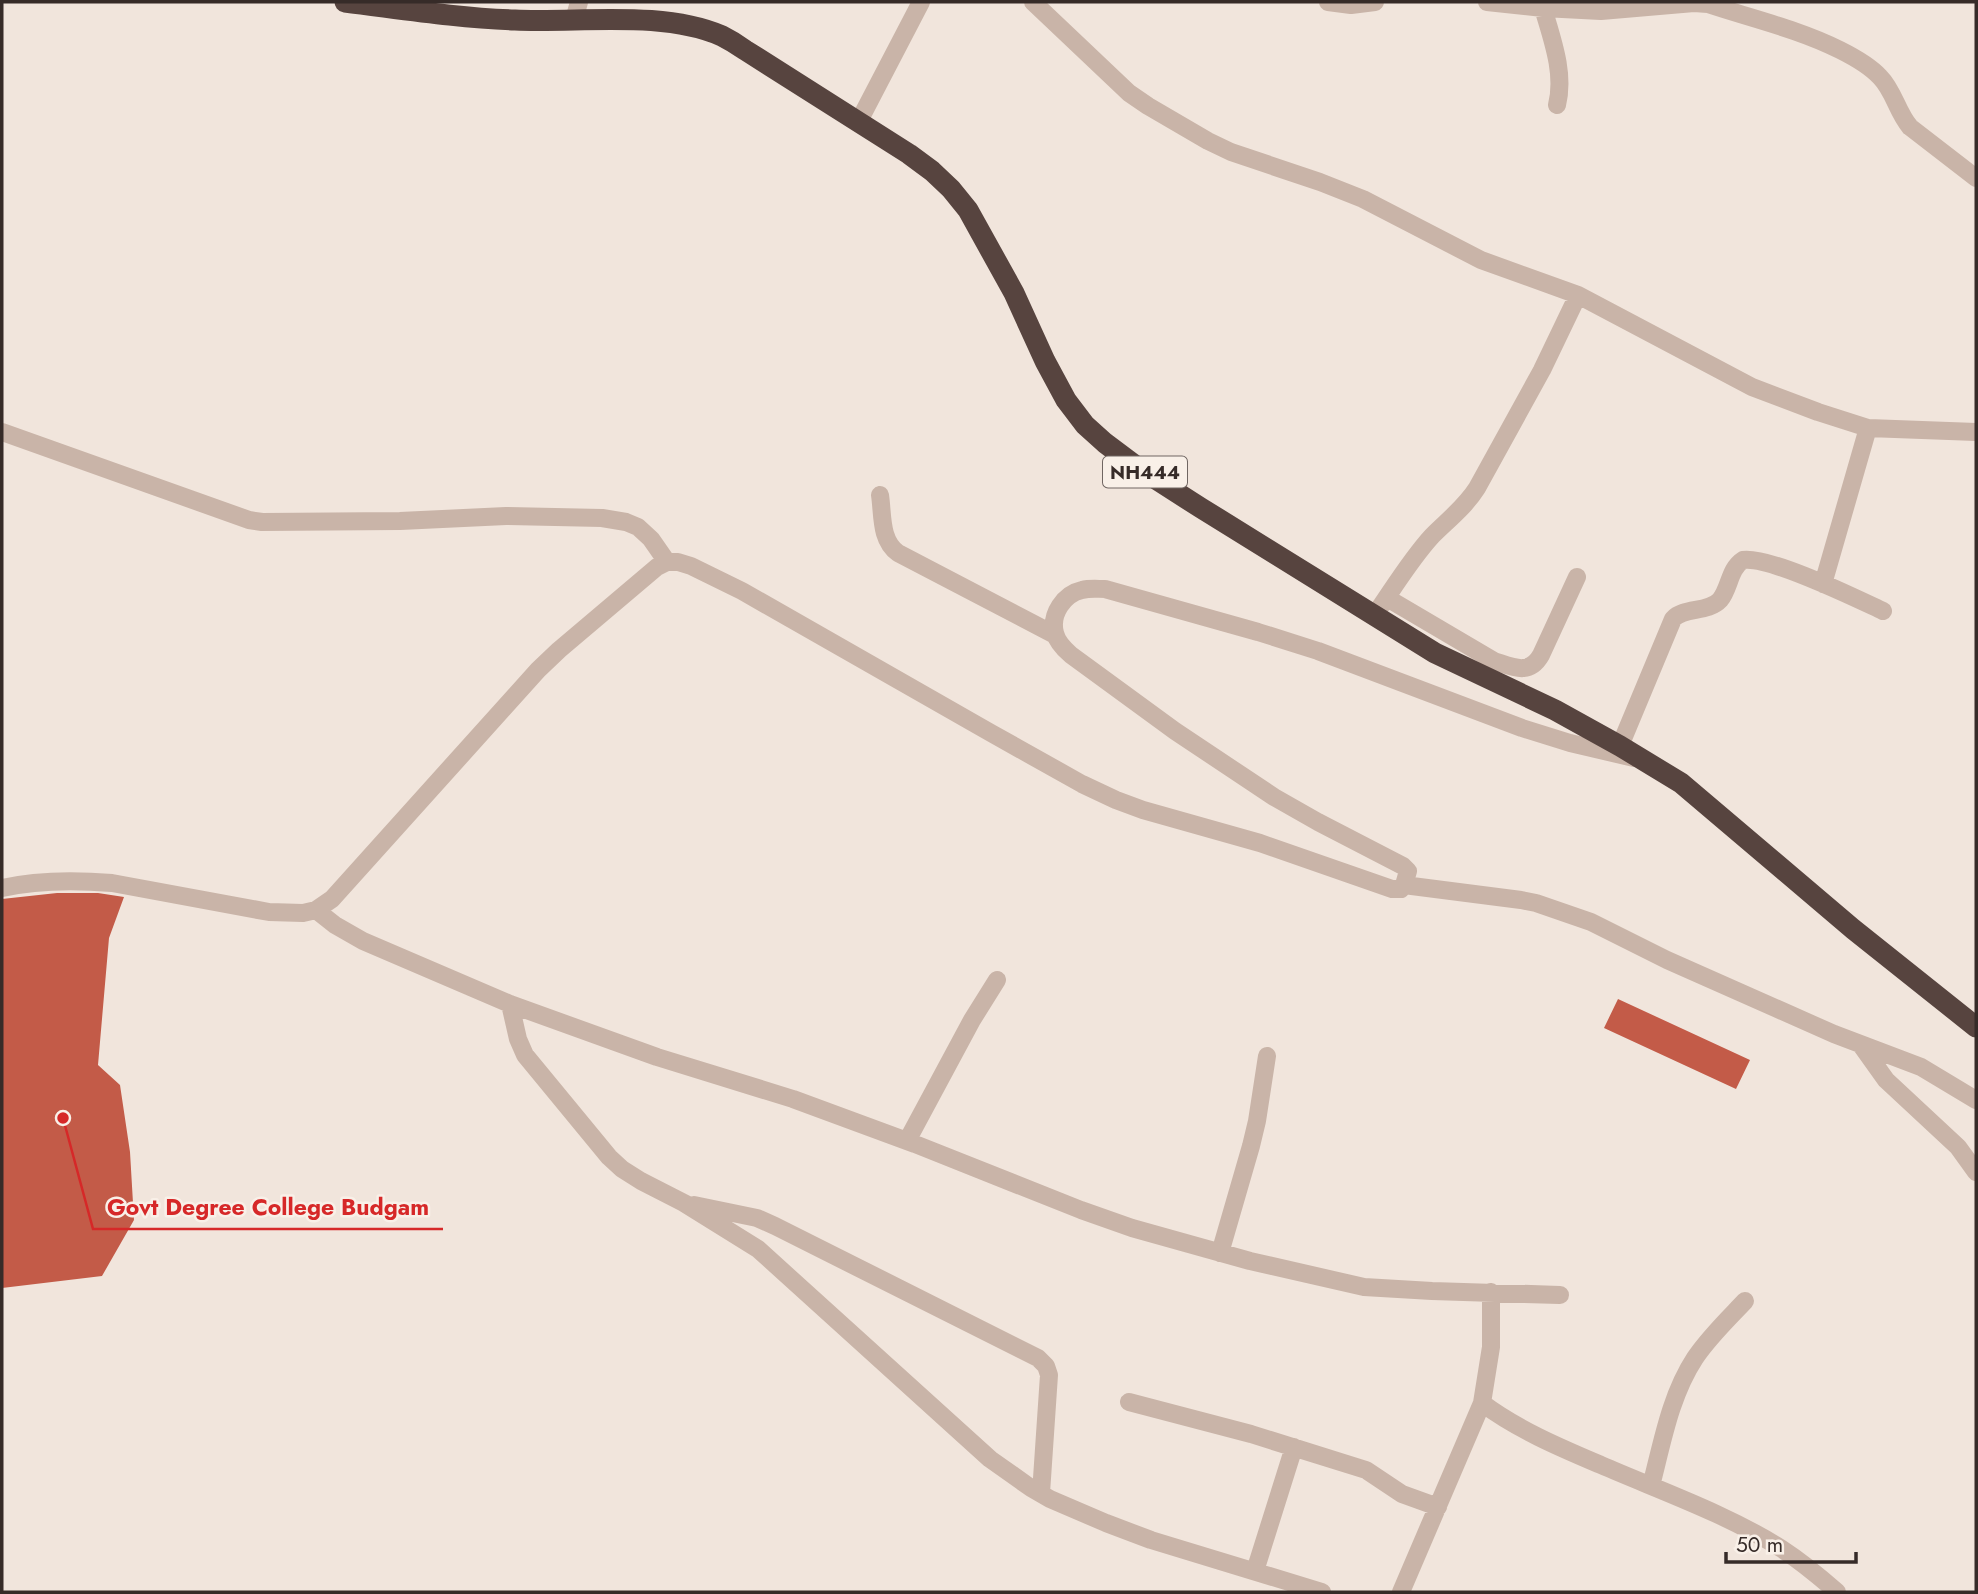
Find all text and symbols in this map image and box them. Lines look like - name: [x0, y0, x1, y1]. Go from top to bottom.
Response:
- road number: NH444: [1103, 457, 1187, 488]
- callout: Govt Degree College Budgam: [93, 1185, 443, 1229]
- text: Govt Degree College Budgam: [107, 1190, 429, 1224]
- scale bar: [1726, 1520, 1856, 1564]
- text: 50 m: [1736, 1530, 1783, 1560]

